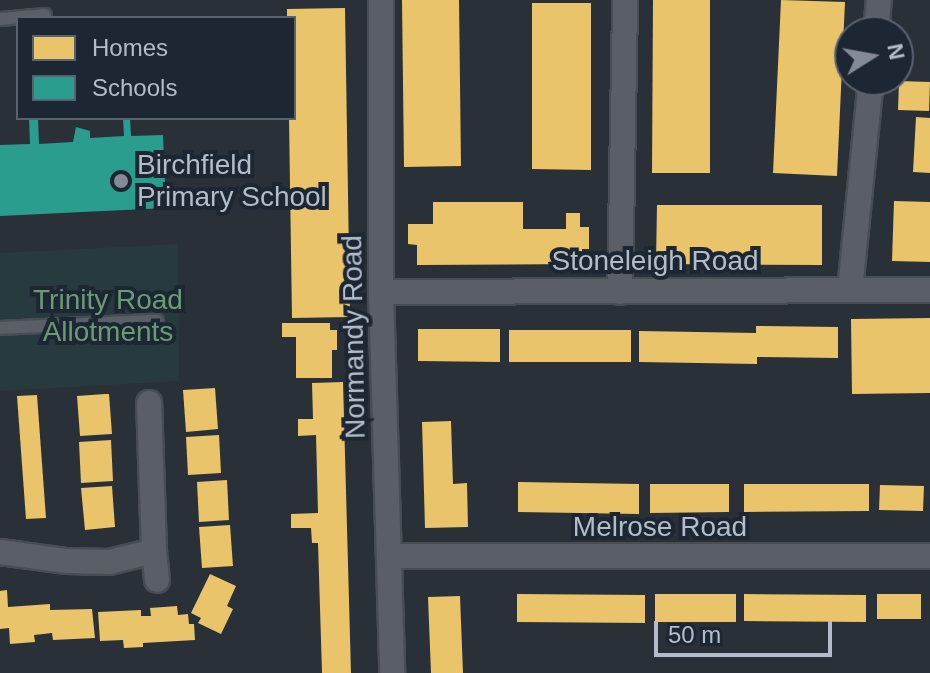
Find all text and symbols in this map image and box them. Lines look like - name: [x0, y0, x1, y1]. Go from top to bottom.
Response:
- legend: [16, 16, 296, 120]
- north arrow: [834, 16, 914, 96]
- text: Homes: [92, 34, 168, 61]
- text: N: [882, 42, 910, 62]
- text: Schools: [92, 74, 177, 101]
- place label: Birchfield Primary School: [137, 148, 327, 214]
- marker: Birchfield Primary School: [112, 172, 130, 190]
- street label: Normandy Road: [335, 235, 373, 439]
- street label: Stoneleigh Road: [551, 244, 759, 278]
- park label: Trinity Road Allotments: [33, 283, 183, 349]
- street label: Melrose Road: [573, 510, 747, 544]
- scale bar: [658, 605, 836, 655]
- text: 50 m: [668, 621, 721, 648]

